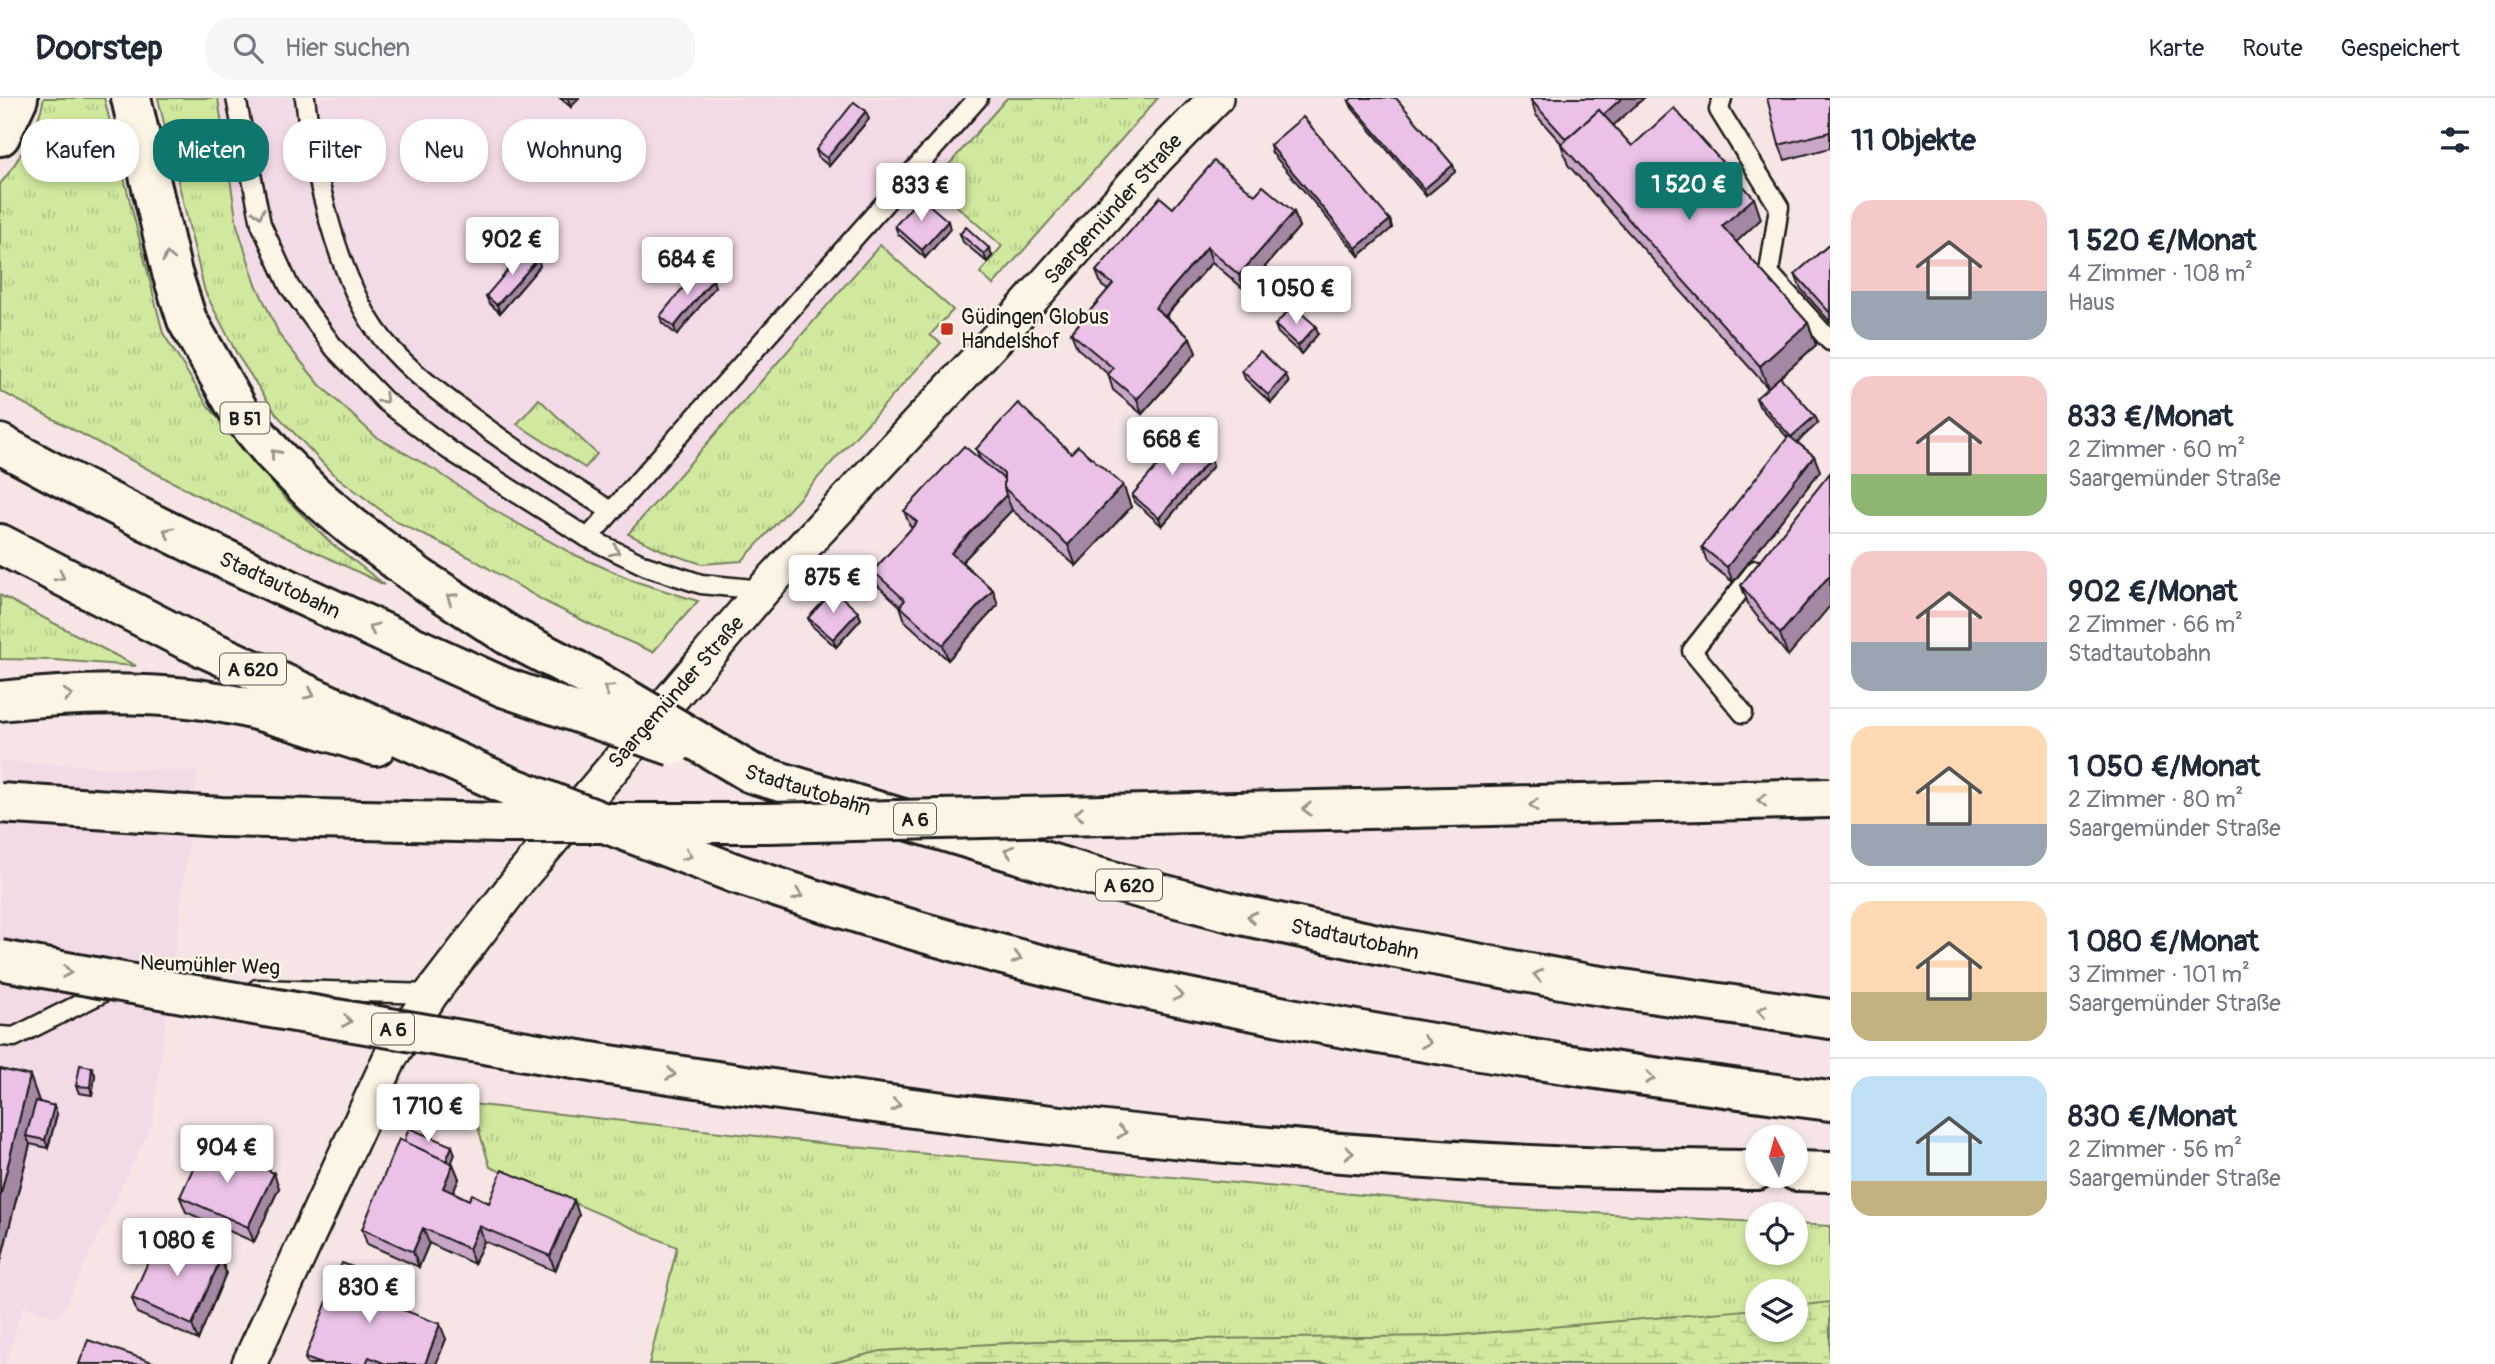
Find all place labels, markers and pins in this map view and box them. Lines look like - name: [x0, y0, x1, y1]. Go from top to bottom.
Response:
- pin: 1 520 €: [1624, 162, 1754, 222]
- pin: 833 €: [872, 164, 970, 223]
- pin: 902 €: [463, 218, 561, 277]
- pin: 684 €: [638, 238, 736, 297]
- pin: 1 050 €: [1231, 266, 1361, 326]
- place label: Güdingen Globus Handelshof: [961, 304, 1109, 355]
- marker: Güdingen Globus Handelshof: [939, 321, 955, 337]
- pin: 668 €: [1123, 418, 1221, 477]
- pin: 875 €: [784, 556, 882, 615]
- pin: 1 710 €: [363, 1084, 493, 1144]
- pin: 904 €: [178, 1126, 276, 1185]
- pin: 1 080 €: [112, 1218, 242, 1278]
- pin: 830 €: [320, 1266, 418, 1325]

